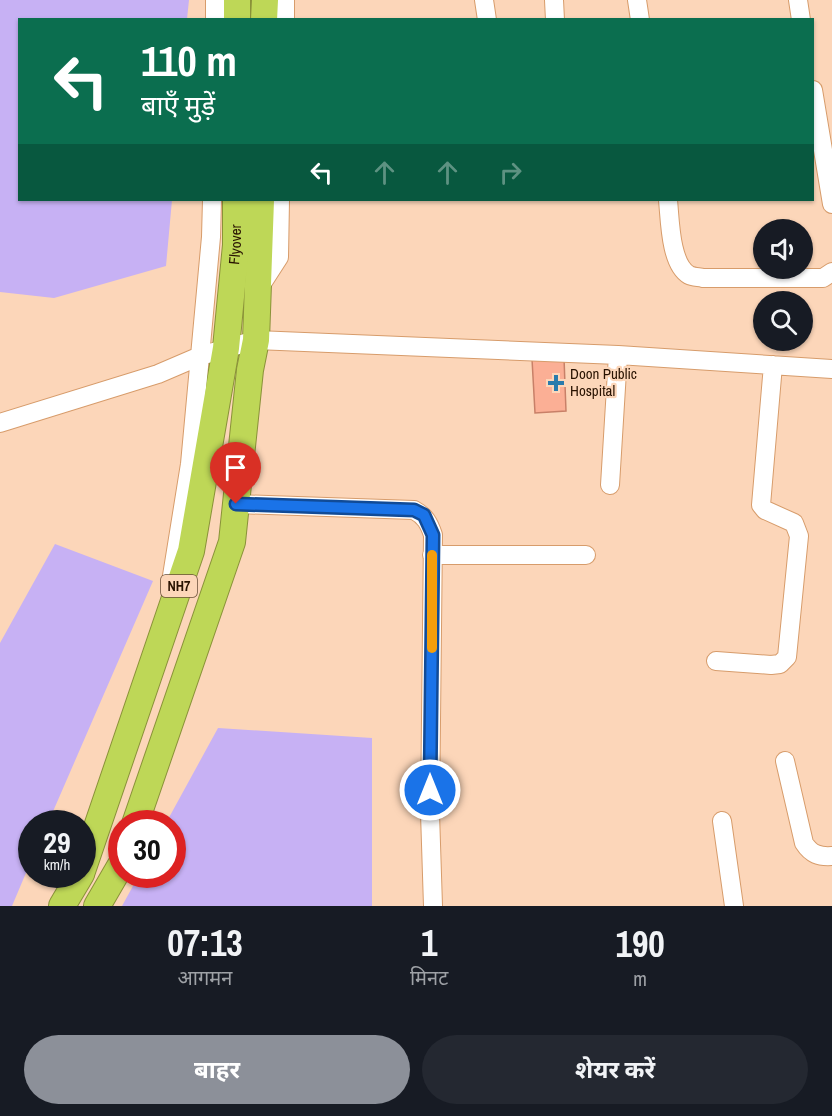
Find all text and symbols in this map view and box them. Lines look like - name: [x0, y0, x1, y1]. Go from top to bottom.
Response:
- text: 110 m: [141, 33, 237, 89]
- icon: left: [42, 42, 120, 120]
- text: बाएँ मुड़ें: [141, 87, 215, 123]
- icon: left: [305, 156, 338, 189]
- icon: ahead: [368, 156, 401, 189]
- icon: ahead: [431, 156, 464, 189]
- icon: right: [494, 156, 527, 189]
- map controls: [753, 219, 813, 351]
- button: sound: [753, 219, 813, 279]
- street label: Flyover: [223, 224, 246, 266]
- button: search: [753, 291, 813, 351]
- place label: Doon Public Hospital: [570, 363, 637, 401]
- marker: Doon Public Hospital: [547, 374, 565, 392]
- pin: [210, 442, 261, 504]
- icon: arrive: [219, 451, 252, 484]
- road number: NH7: [161, 575, 197, 597]
- position arrow: [398, 758, 462, 822]
- speed limit sign: 30: [108, 810, 186, 888]
- text: 29: [43, 822, 71, 862]
- text: km/h: [44, 854, 70, 875]
- text: 07:13: [167, 919, 243, 967]
- text: 1: [421, 919, 437, 967]
- text: 190: [615, 920, 665, 968]
- text: आगमन: [178, 964, 232, 991]
- text: मिनट: [410, 964, 448, 991]
- text: m: [633, 965, 647, 992]
- button: बाहर: [24, 1035, 410, 1104]
- button: शेयर करें: [422, 1035, 808, 1104]

